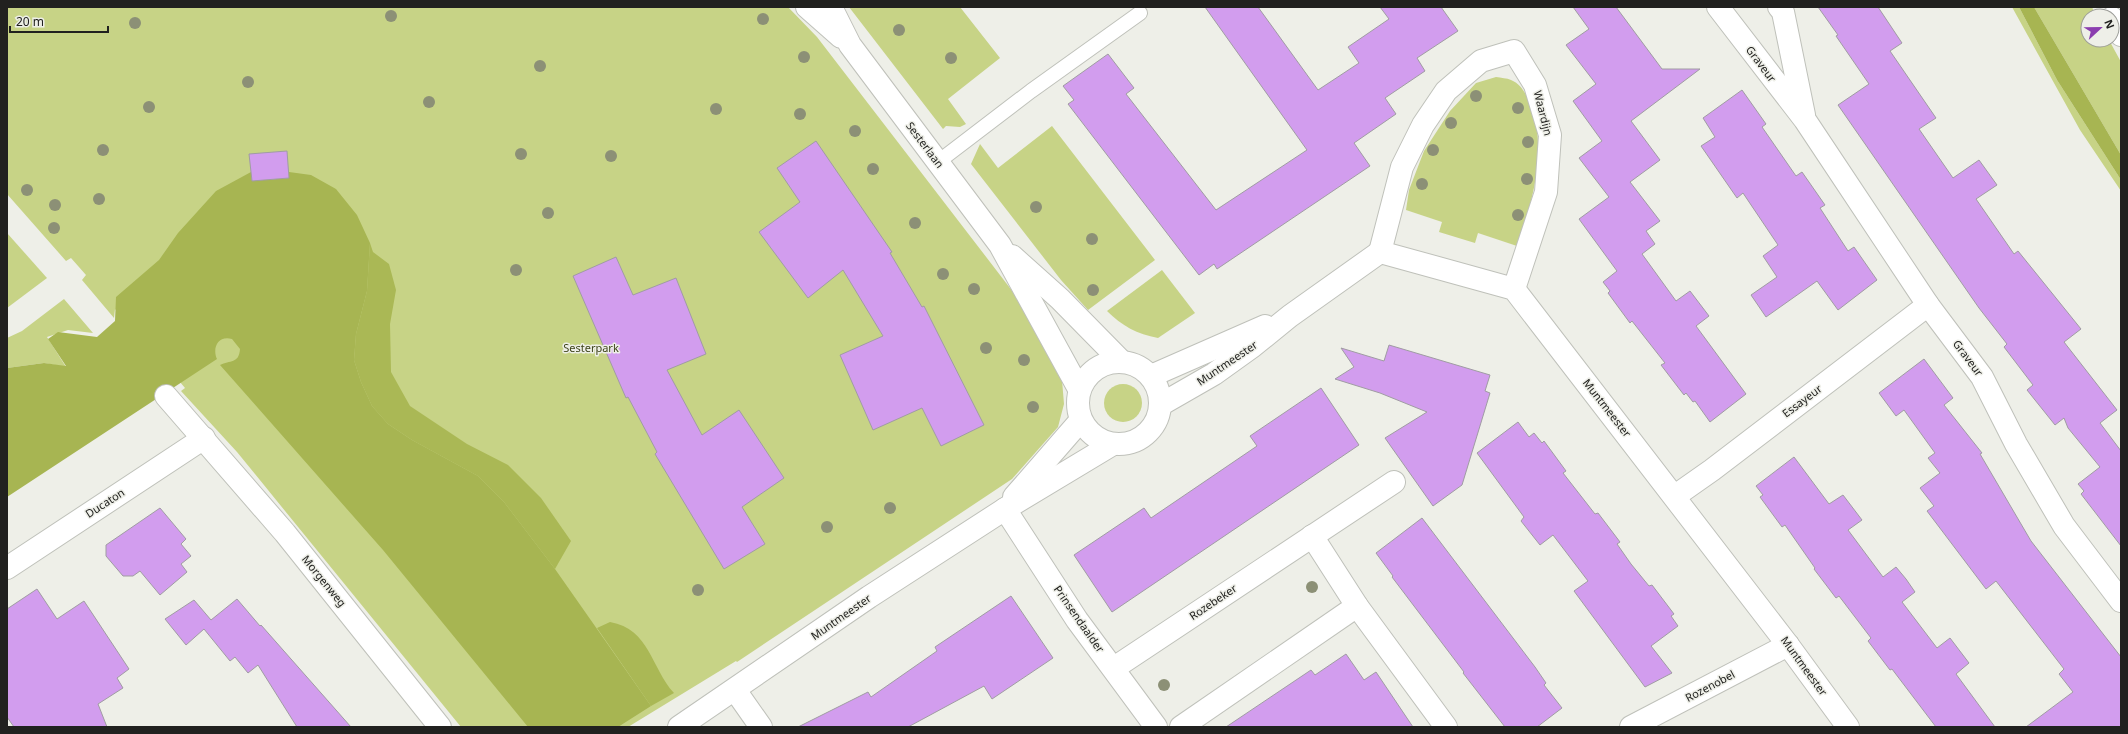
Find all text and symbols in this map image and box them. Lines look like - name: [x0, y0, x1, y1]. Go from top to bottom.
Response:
- scale bar: [10, 8, 108, 34]
- north arrow: [2080, 8, 2120, 48]
- text: 20 m: [16, 13, 44, 30]
- text: N: [2101, 17, 2118, 31]
- street label: Graveur: [1743, 43, 1780, 85]
- street label: Waardijn: [1531, 89, 1556, 137]
- street label: Sesterlaan: [903, 119, 948, 171]
- street label: Muntmeester: [1193, 336, 1260, 388]
- street label: Graveur: [1950, 337, 1987, 379]
- park label: Sesterpark: [563, 340, 619, 355]
- street label: Muntmeester: [1580, 375, 1635, 440]
- street label: Essayeur: [1779, 381, 1825, 420]
- street label: Ducaton: [82, 484, 127, 521]
- street label: Morgenweg: [299, 552, 350, 610]
- street label: Rozebeker: [1186, 580, 1240, 623]
- street label: Prinsendaalder: [1051, 582, 1108, 656]
- street label: Muntmeester: [808, 590, 874, 643]
- street label: Muntmeester: [1778, 633, 1831, 699]
- street label: Rozenobel: [1682, 666, 1737, 705]

